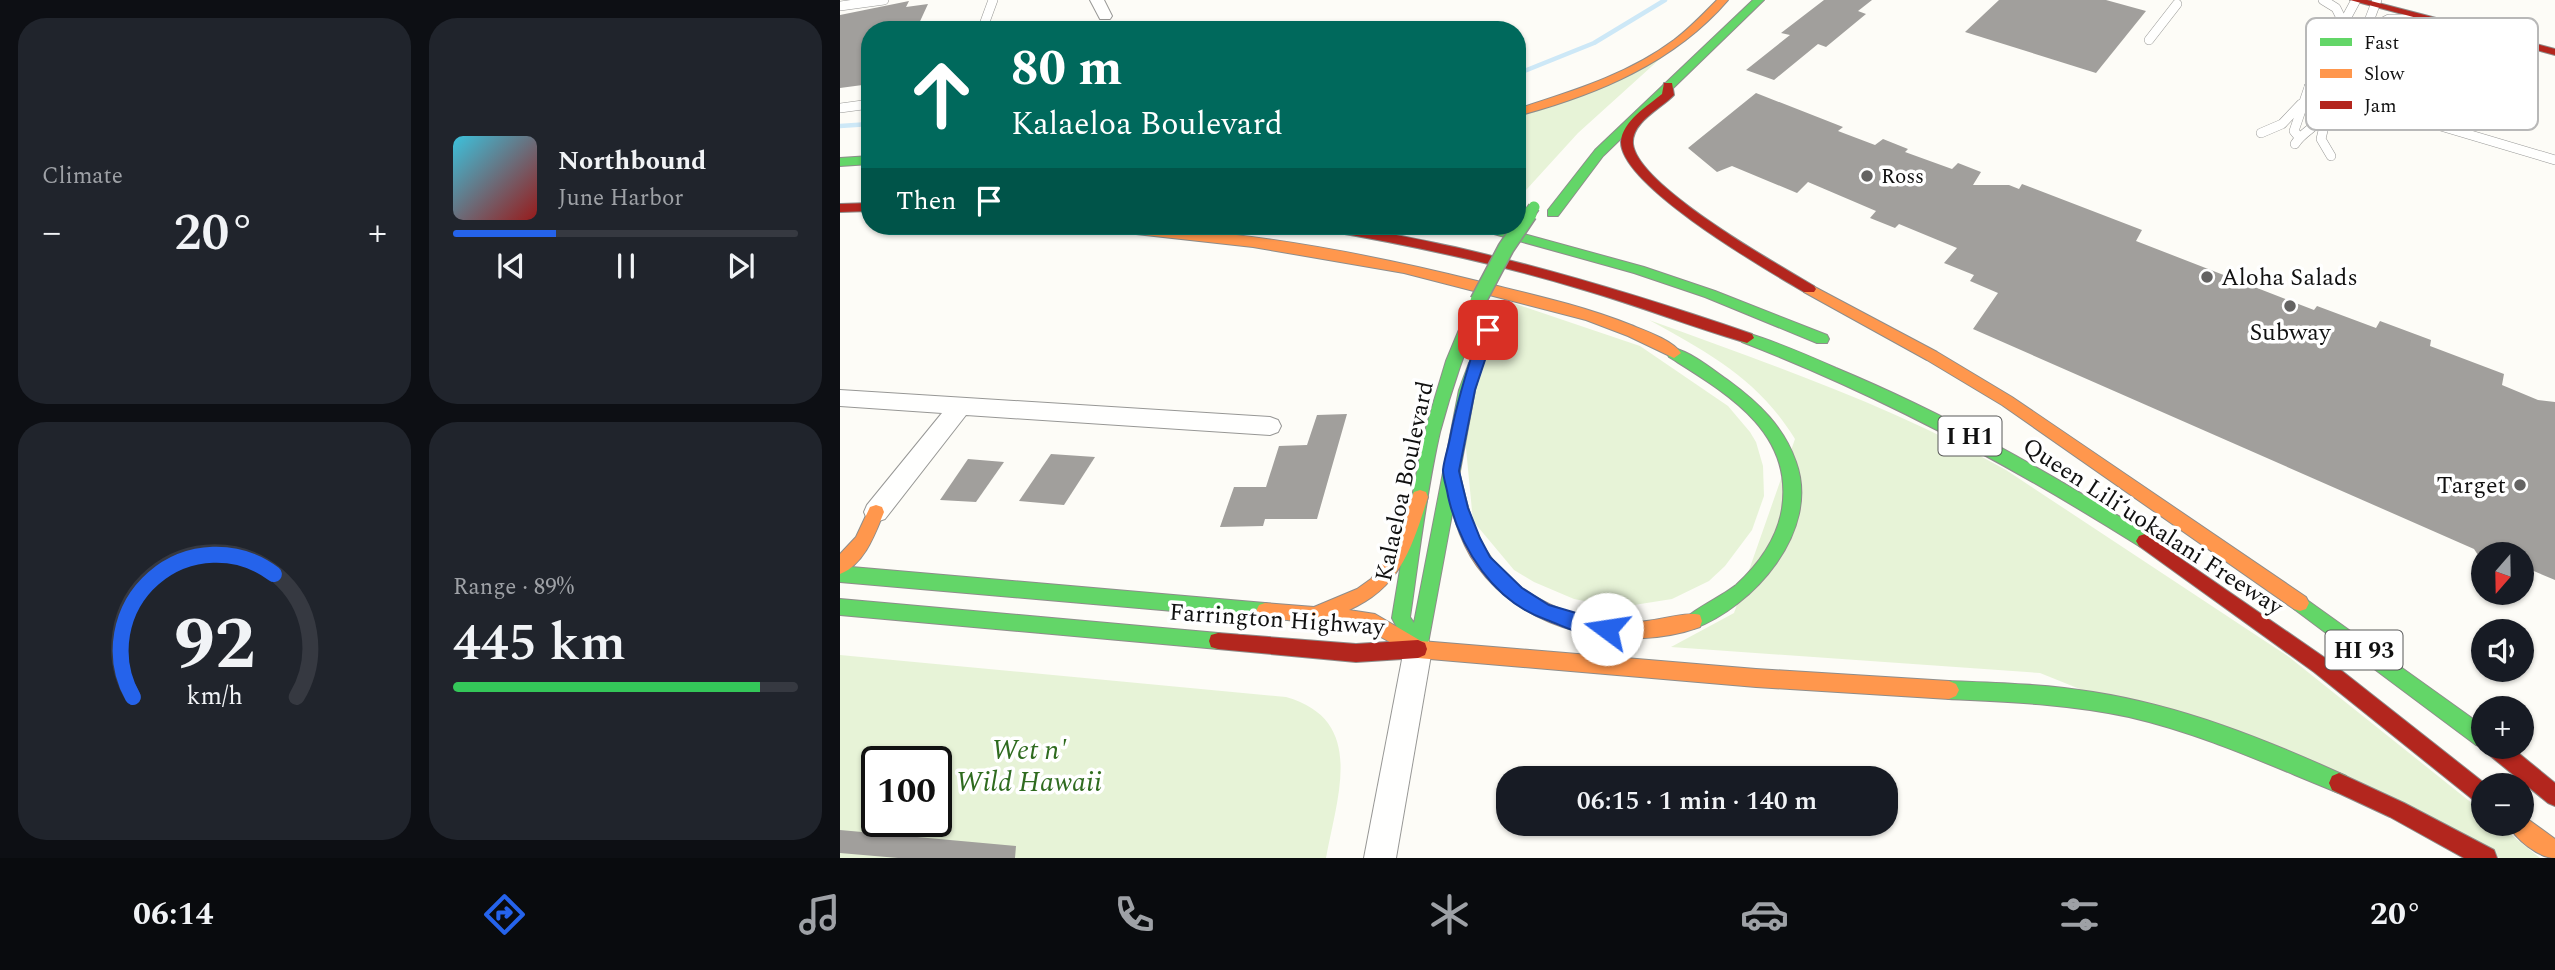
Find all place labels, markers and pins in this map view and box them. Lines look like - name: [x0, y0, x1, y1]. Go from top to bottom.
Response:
- place label: Ross: [1881, 161, 1924, 193]
- marker: Ross: [1859, 168, 1875, 184]
- place label: Aloha Salads: [2221, 260, 2358, 296]
- marker: Aloha Salads: [2199, 269, 2215, 285]
- marker: Subway: [2282, 298, 2298, 314]
- pin: [1458, 300, 1518, 360]
- place label: Subway: [2250, 315, 2332, 351]
- place label: Target: [2437, 468, 2506, 504]
- marker: Target: [2512, 477, 2528, 493]

